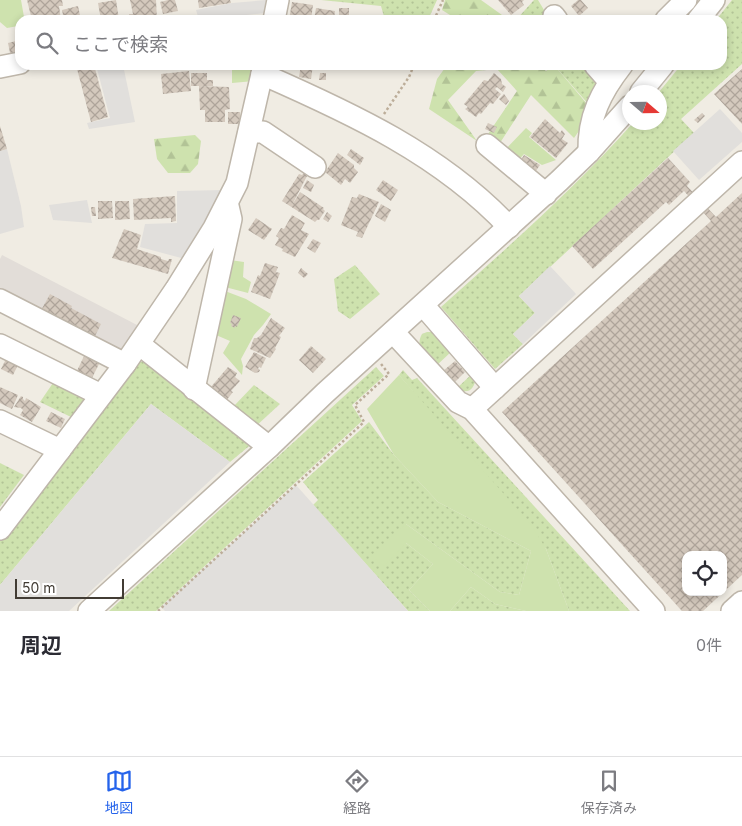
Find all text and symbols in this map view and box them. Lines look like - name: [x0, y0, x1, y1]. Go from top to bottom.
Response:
- search box: [15, 15, 727, 70]
- icon: search: [33, 29, 61, 57]
- text: ここで検索: [73, 33, 168, 56]
- north arrow: [622, 85, 667, 130]
- map controls: [682, 551, 727, 596]
- button: locate: [682, 551, 727, 596]
- scale bar: [15, 576, 124, 599]
- text: 50 m: [22, 579, 56, 596]
- text: 周辺: [20, 633, 62, 658]
- text: 0件: [696, 635, 722, 655]
- tab: 地図: [105, 767, 133, 817]
- tab: 経路: [343, 767, 371, 817]
- tab: 保存済み: [581, 767, 637, 817]

